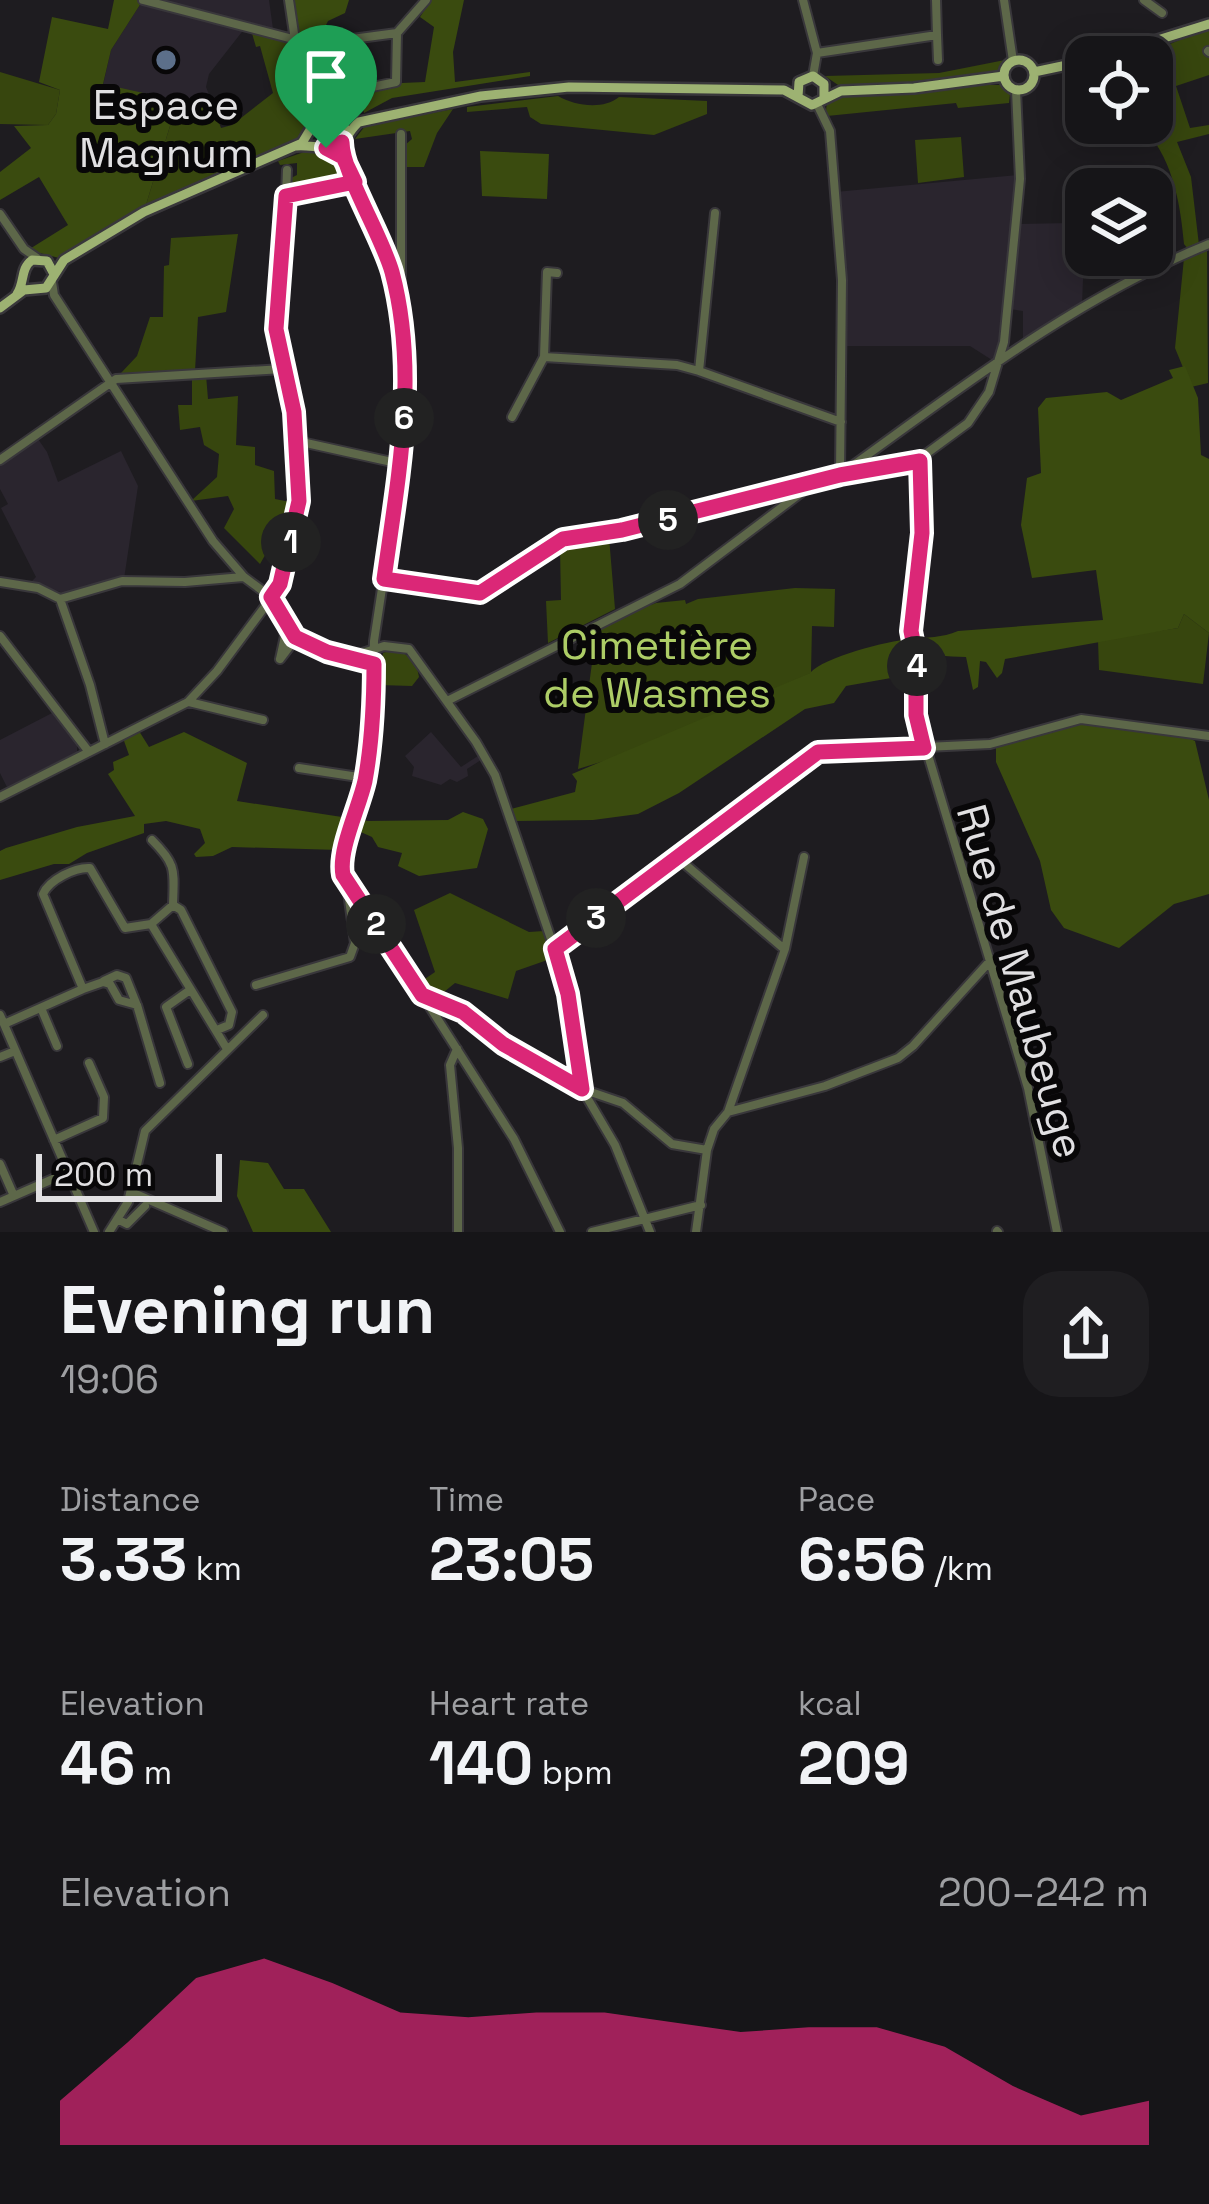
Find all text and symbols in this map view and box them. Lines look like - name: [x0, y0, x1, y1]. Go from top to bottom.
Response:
- pin: [275, 25, 377, 148]
- map controls: [1065, 36, 1173, 276]
- button: locate: [1065, 36, 1173, 144]
- icon: arrive: [293, 43, 359, 109]
- marker: Espace Magnum: [153, 47, 179, 73]
- place label: Espace Magnum: [79, 78, 253, 179]
- button: layers: [1065, 168, 1173, 276]
- pin: 6: [374, 388, 434, 448]
- text: 6: [394, 397, 414, 439]
- pin: 5: [638, 490, 698, 550]
- text: 5: [658, 499, 678, 541]
- pin: 1: [261, 512, 321, 572]
- text: 1: [284, 521, 298, 563]
- park label: Cimetière de Wasmes: [543, 618, 771, 719]
- pin: 4: [887, 636, 947, 696]
- text: 4: [907, 645, 928, 687]
- street label: Rue de Maubeuge: [945, 798, 1096, 1164]
- pin: 3: [566, 888, 626, 948]
- pin: 2: [346, 894, 406, 954]
- text: 3: [586, 897, 606, 939]
- text: 2: [366, 903, 386, 945]
- scale bar: [36, 1148, 222, 1201]
- text: 200 m: [54, 1154, 153, 1196]
- text: Evening run: [60, 1268, 435, 1352]
- button: share: [1023, 1271, 1149, 1397]
- text: 19:06: [60, 1355, 159, 1404]
- text: Distance: [60, 1479, 201, 1521]
- text: Time: [429, 1479, 504, 1521]
- text: Pace: [798, 1479, 875, 1521]
- text: 3.33: [60, 1521, 187, 1598]
- text: 23:05: [429, 1521, 594, 1598]
- text: 6:56: [798, 1521, 926, 1598]
- text: km: [187, 1548, 242, 1590]
- text: /km: [926, 1548, 993, 1590]
- text: Elevation: [60, 1683, 205, 1725]
- text: Heart rate: [429, 1683, 589, 1725]
- text: kcal: [798, 1683, 862, 1725]
- text: 46: [60, 1725, 135, 1802]
- text: 140: [429, 1725, 533, 1802]
- text: 209: [798, 1725, 910, 1802]
- text: m: [135, 1752, 172, 1794]
- text: bpm: [533, 1752, 613, 1794]
- text: Elevation: [60, 1868, 231, 1917]
- text: 200–242 m: [938, 1868, 1149, 1917]

